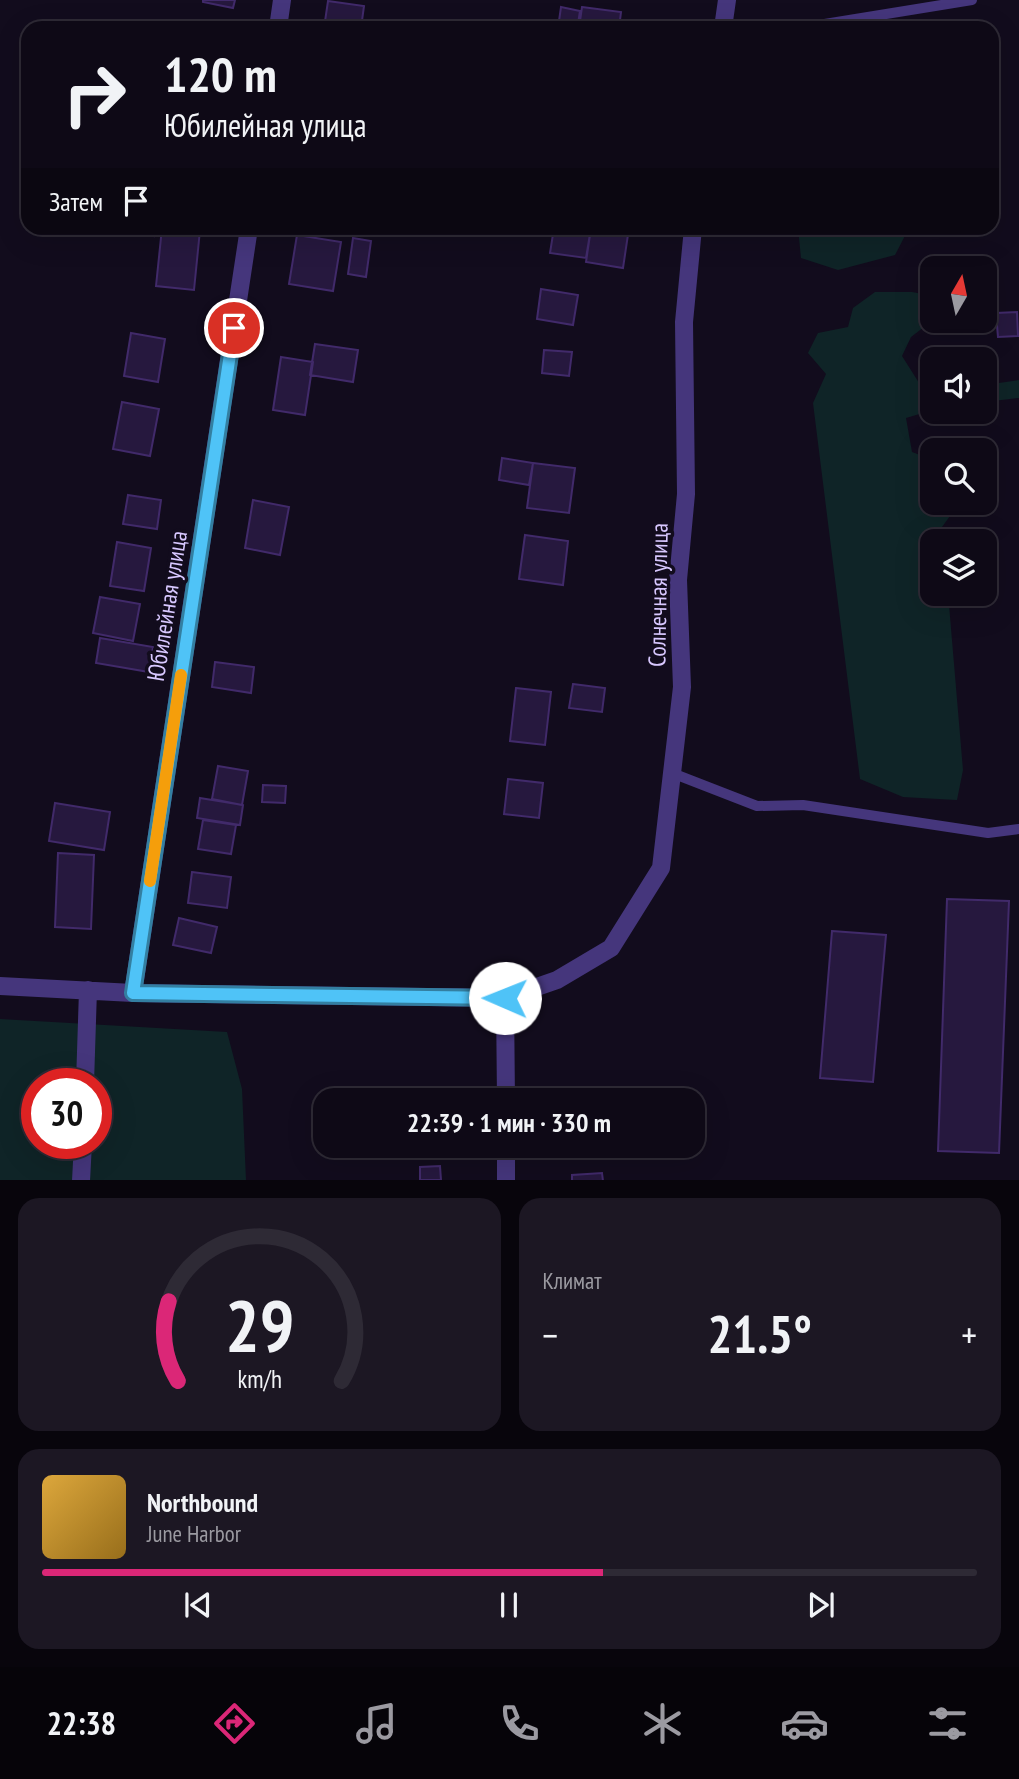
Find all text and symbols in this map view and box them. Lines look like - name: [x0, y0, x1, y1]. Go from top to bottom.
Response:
- text: 120 m: [164, 42, 277, 106]
- icon: right: [49, 49, 140, 140]
- text: Юбилейная улица: [164, 104, 367, 146]
- icon: arrive: [117, 182, 155, 220]
- text: Затем: [49, 185, 103, 218]
- north arrow: [920, 256, 998, 332]
- map controls: [920, 256, 997, 606]
- pin: [204, 298, 264, 358]
- icon: arrive: [215, 309, 253, 347]
- button: sound: [920, 347, 997, 424]
- button: search: [920, 438, 997, 515]
- street label: Солнечная улица: [641, 523, 675, 667]
- street label: Юбилейная улица: [140, 529, 194, 683]
- button: layers: [920, 529, 997, 606]
- position arrow: [468, 961, 542, 1035]
- speed limit sign: 30: [21, 1068, 112, 1159]
- text: 22:39 · 1 мин · 330 m: [407, 1106, 611, 1139]
- text: Климат: [543, 1266, 602, 1295]
- text: 29: [224, 1277, 294, 1371]
- text: 21.5°: [707, 1300, 812, 1367]
- text: −: [543, 1310, 558, 1359]
- text: +: [961, 1310, 977, 1359]
- text: km/h: [237, 1362, 281, 1394]
- text: Northbound: [147, 1486, 258, 1519]
- text: June Harbor: [147, 1519, 241, 1548]
- icon: previous: [179, 1586, 217, 1624]
- icon: pause: [490, 1586, 528, 1624]
- icon: next: [802, 1586, 840, 1624]
- icon: directions: [210, 1699, 259, 1748]
- icon: music: [352, 1699, 401, 1748]
- icon: phone: [495, 1699, 544, 1748]
- icon: climate: [638, 1699, 687, 1748]
- icon: car: [780, 1699, 829, 1748]
- icon: filters: [923, 1699, 972, 1748]
- text: 22:38: [47, 1702, 116, 1744]

